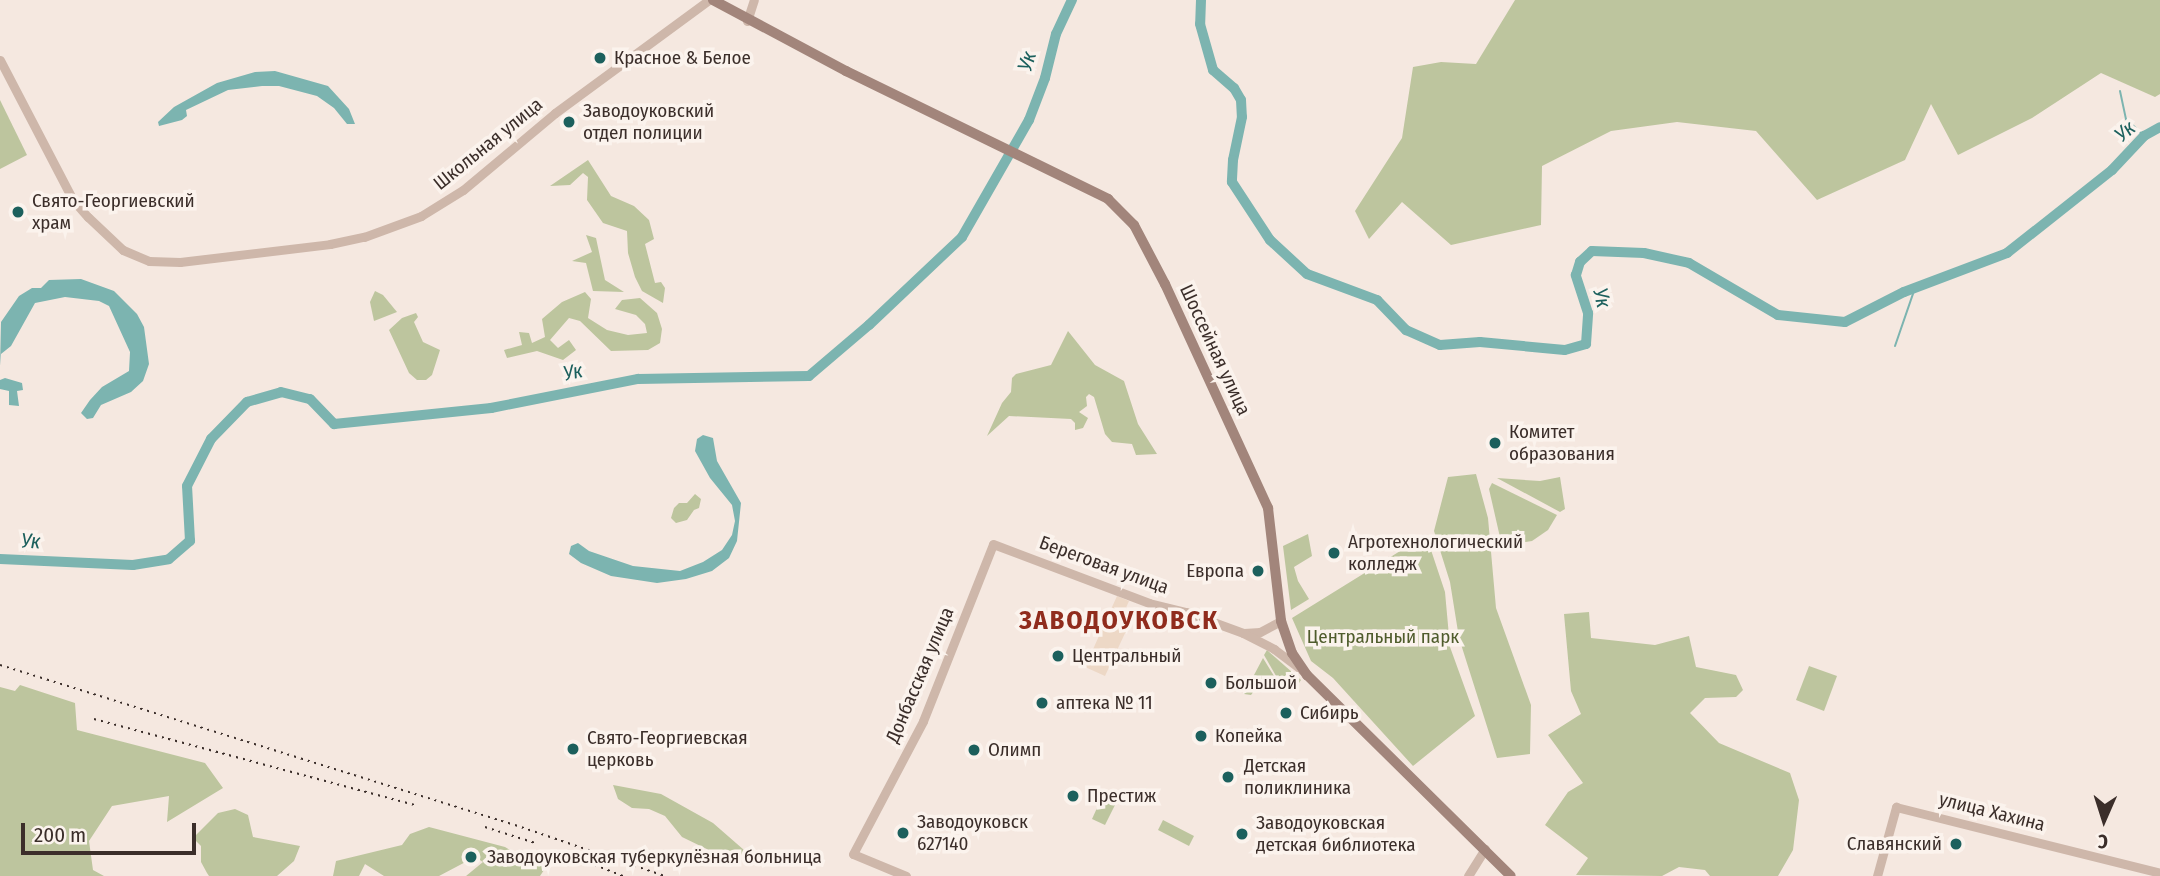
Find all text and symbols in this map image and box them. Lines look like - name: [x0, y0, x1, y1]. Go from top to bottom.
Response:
- place label: Красное & Белое: [614, 47, 751, 69]
- water label: Ук: [1012, 48, 1042, 74]
- marker: Красное & Белое: [592, 50, 608, 66]
- street label: Школьная улица: [429, 93, 547, 195]
- place label: Заводоуковский отдел полиции: [583, 100, 714, 144]
- marker: Заводоуковский отдел полиции: [561, 114, 577, 130]
- water label: Ук: [2109, 115, 2141, 147]
- place label: Свято-Георгиевский храм: [32, 190, 195, 234]
- marker: Свято-Георгиевский храм: [10, 204, 26, 220]
- street label: Шоссейная улица: [1175, 281, 1255, 419]
- water label: Ук: [1588, 286, 1616, 310]
- water label: Ук: [561, 358, 585, 386]
- place label: Комитет образования: [1509, 421, 1615, 465]
- marker: Комитет образования: [1487, 435, 1503, 451]
- water label: Ук: [20, 528, 42, 554]
- street label: Береговая улица: [1036, 531, 1172, 599]
- place label: Агротехнологический колледж: [1348, 531, 1523, 575]
- marker: Агротехнологический колледж: [1326, 545, 1342, 561]
- place label: Европа: [1186, 560, 1244, 582]
- marker: Европа: [1250, 563, 1266, 579]
- street label: Донбасская улица: [881, 604, 959, 746]
- district label: ЗАВОДОУКОВСК: [1020, 605, 1218, 637]
- park label: Центральный парк: [1307, 626, 1459, 648]
- place label: Центральный: [1072, 645, 1181, 667]
- marker: Центральный: [1050, 648, 1066, 664]
- place label: Большой: [1225, 672, 1297, 694]
- marker: Большой: [1203, 675, 1219, 691]
- place label: аптека № 11: [1056, 692, 1153, 714]
- marker: аптека № 11: [1034, 695, 1050, 711]
- place label: Сибирь: [1300, 702, 1359, 724]
- marker: Сибирь: [1278, 705, 1294, 721]
- place label: Копейка: [1215, 725, 1282, 747]
- place label: Свято-Георгиевская церковь: [587, 727, 748, 771]
- marker: Копейка: [1193, 728, 1209, 744]
- place label: Олимп: [988, 739, 1041, 761]
- marker: Свято-Георгиевская церковь: [565, 741, 581, 757]
- marker: Олимп: [966, 742, 982, 758]
- place label: Детская поликлиника: [1244, 755, 1351, 799]
- marker: Детская поликлиника: [1218, 767, 1238, 787]
- place label: Престиж: [1087, 785, 1156, 807]
- north arrow: [2069, 785, 2139, 855]
- marker: Престиж: [1065, 788, 1081, 804]
- street label: улица Хахина: [1937, 788, 2047, 836]
- scale bar: [24, 810, 200, 854]
- place label: Заводоуковск 627140: [917, 811, 1028, 855]
- place label: Заводоуковская детская библиотека: [1256, 812, 1416, 856]
- text: 200 m: [34, 822, 86, 848]
- marker: Заводоуковск 627140: [895, 825, 911, 841]
- marker: Заводоуковская детская библиотека: [1234, 826, 1250, 842]
- text: С: [2097, 830, 2108, 853]
- place label: Славянский: [1847, 833, 1942, 855]
- marker: Славянский: [1948, 836, 1964, 852]
- place label: Заводоуковская туберкулёзная больница: [487, 846, 822, 868]
- marker: Заводоуковская туберкулёзная больница: [461, 847, 481, 867]

